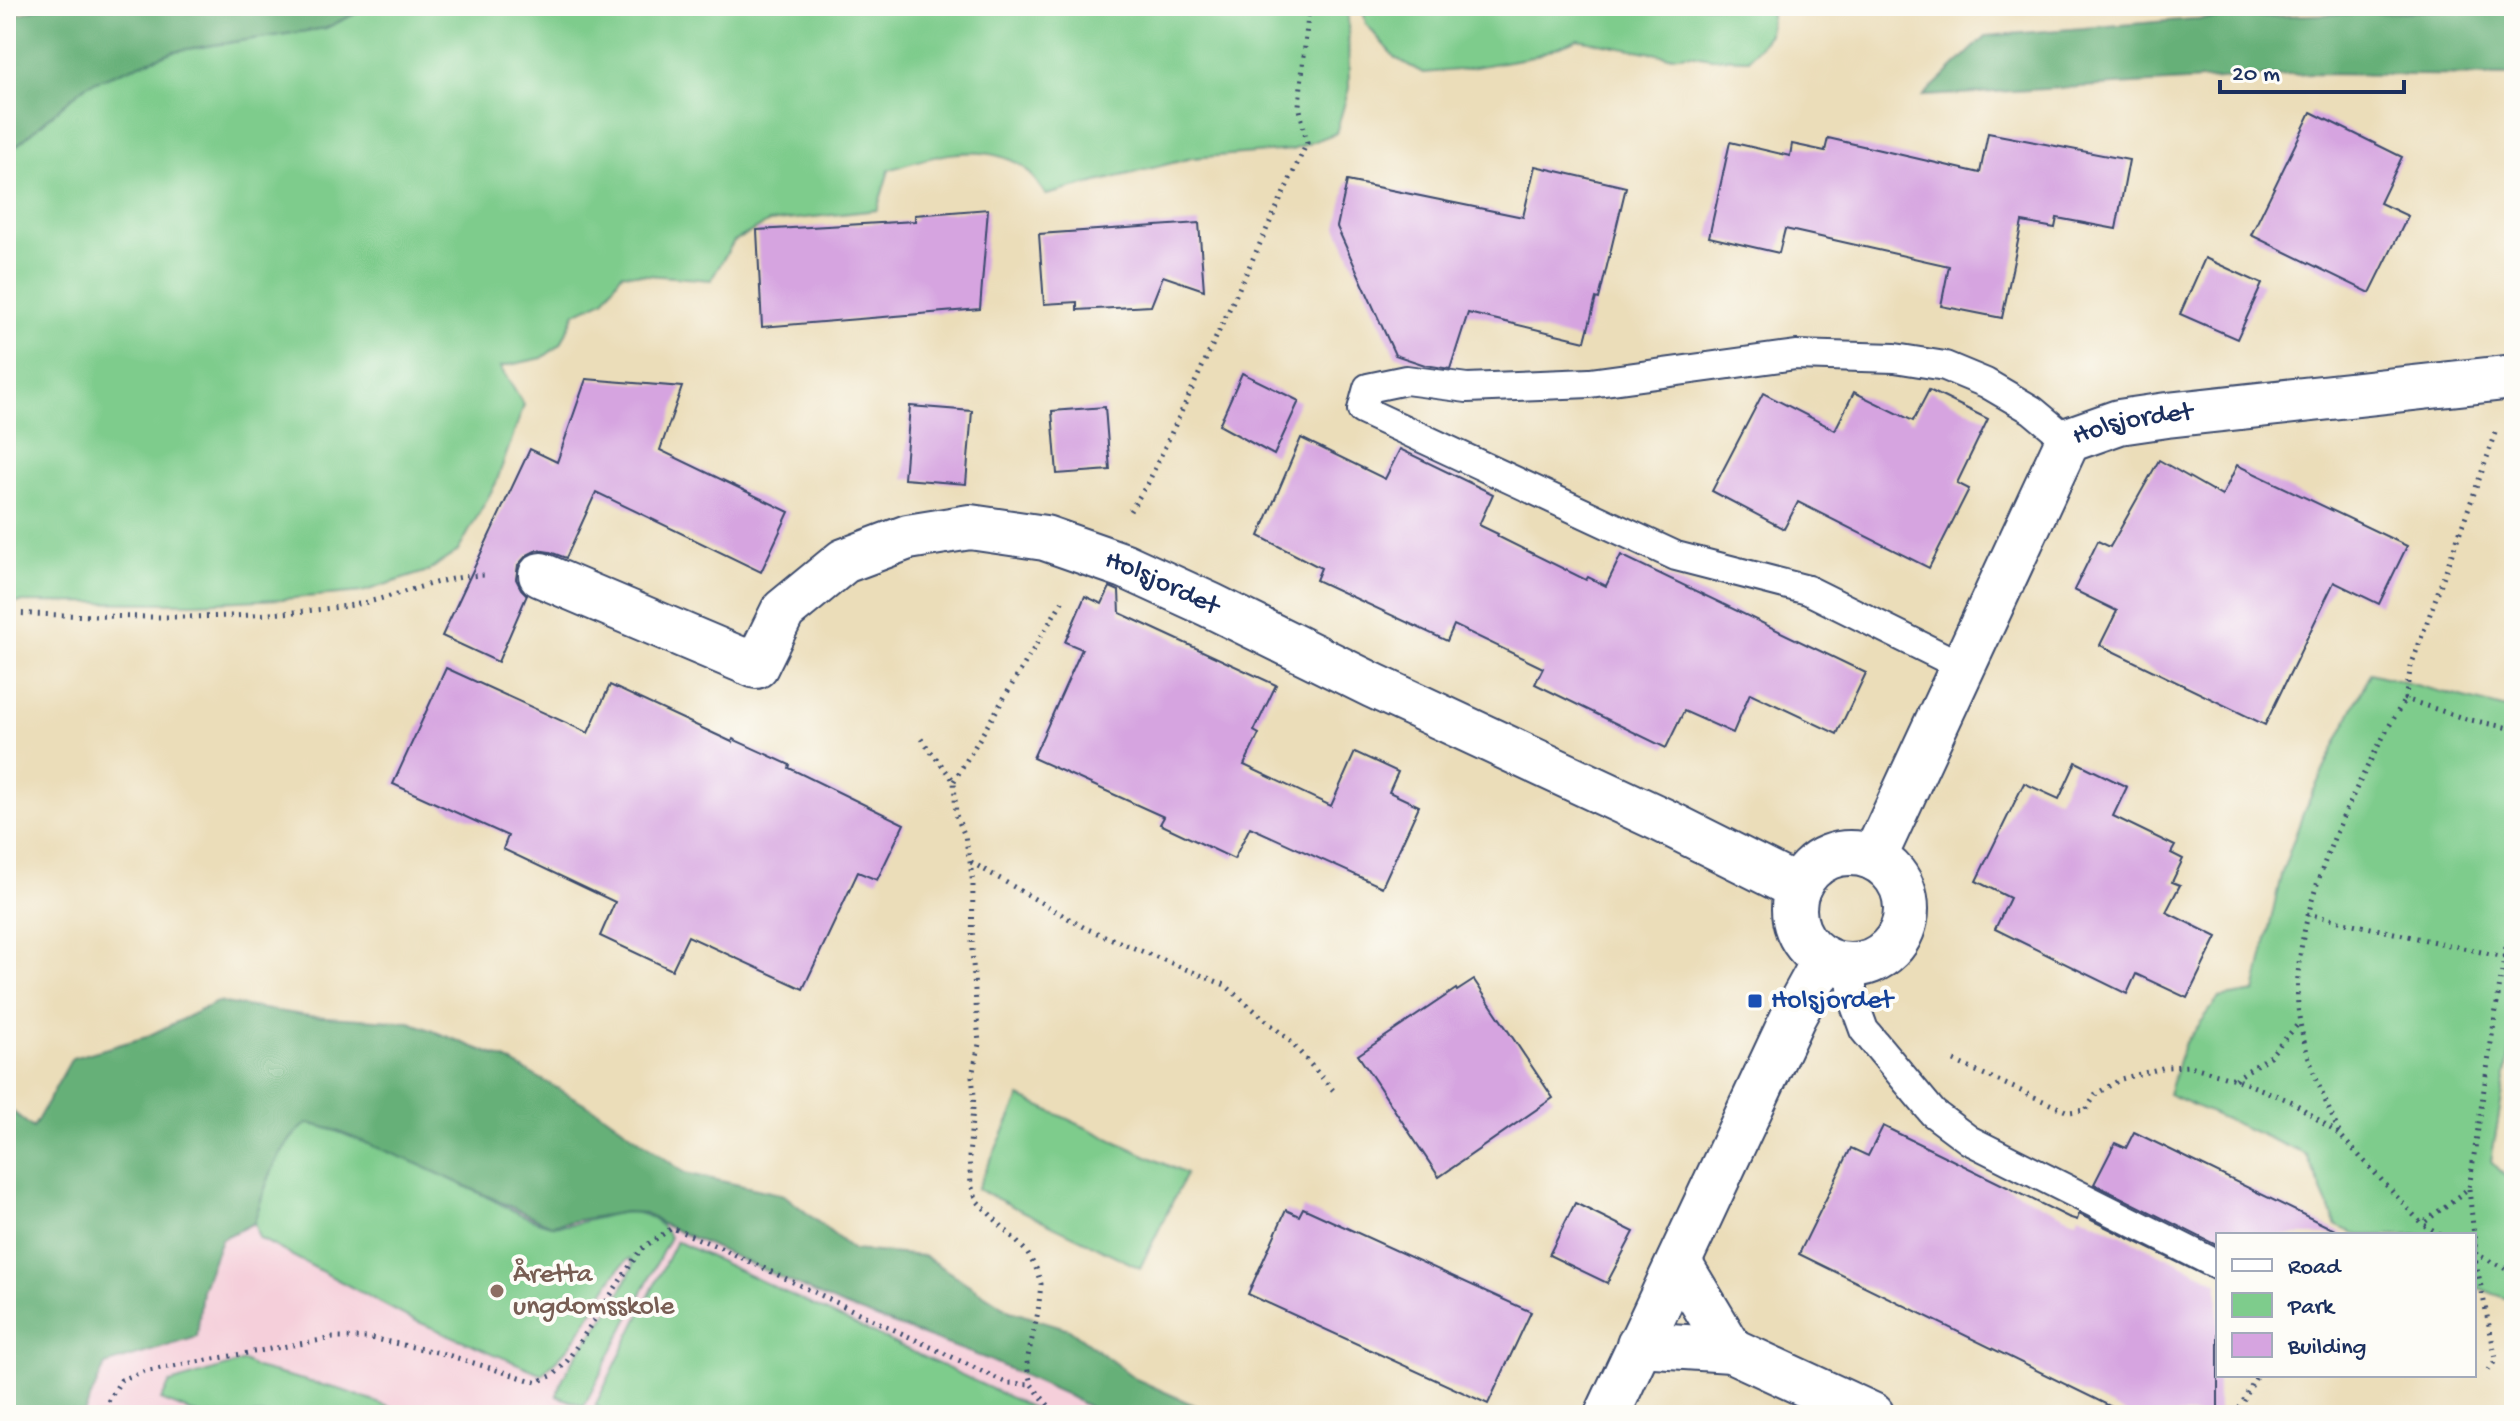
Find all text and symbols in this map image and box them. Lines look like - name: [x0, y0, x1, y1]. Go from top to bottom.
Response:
- scale bar: [2220, 44, 2404, 94]
- text: 20 m: [2232, 61, 2280, 90]
- street label: Holsjordet: [2068, 396, 2197, 453]
- street label: Holsjordet: [1100, 544, 1227, 625]
- place label: Holsjordet: [1771, 985, 1895, 1018]
- marker: Holsjordet: [1746, 992, 1764, 1010]
- legend: [2216, 1233, 2476, 1377]
- text: Road: [2288, 1254, 2342, 1283]
- place label: Åretta ungdomsskole: [513, 1258, 675, 1324]
- marker: Åretta ungdomsskole: [488, 1282, 506, 1300]
- text: Park: [2287, 1294, 2336, 1323]
- text: Building: [2287, 1334, 2366, 1363]

